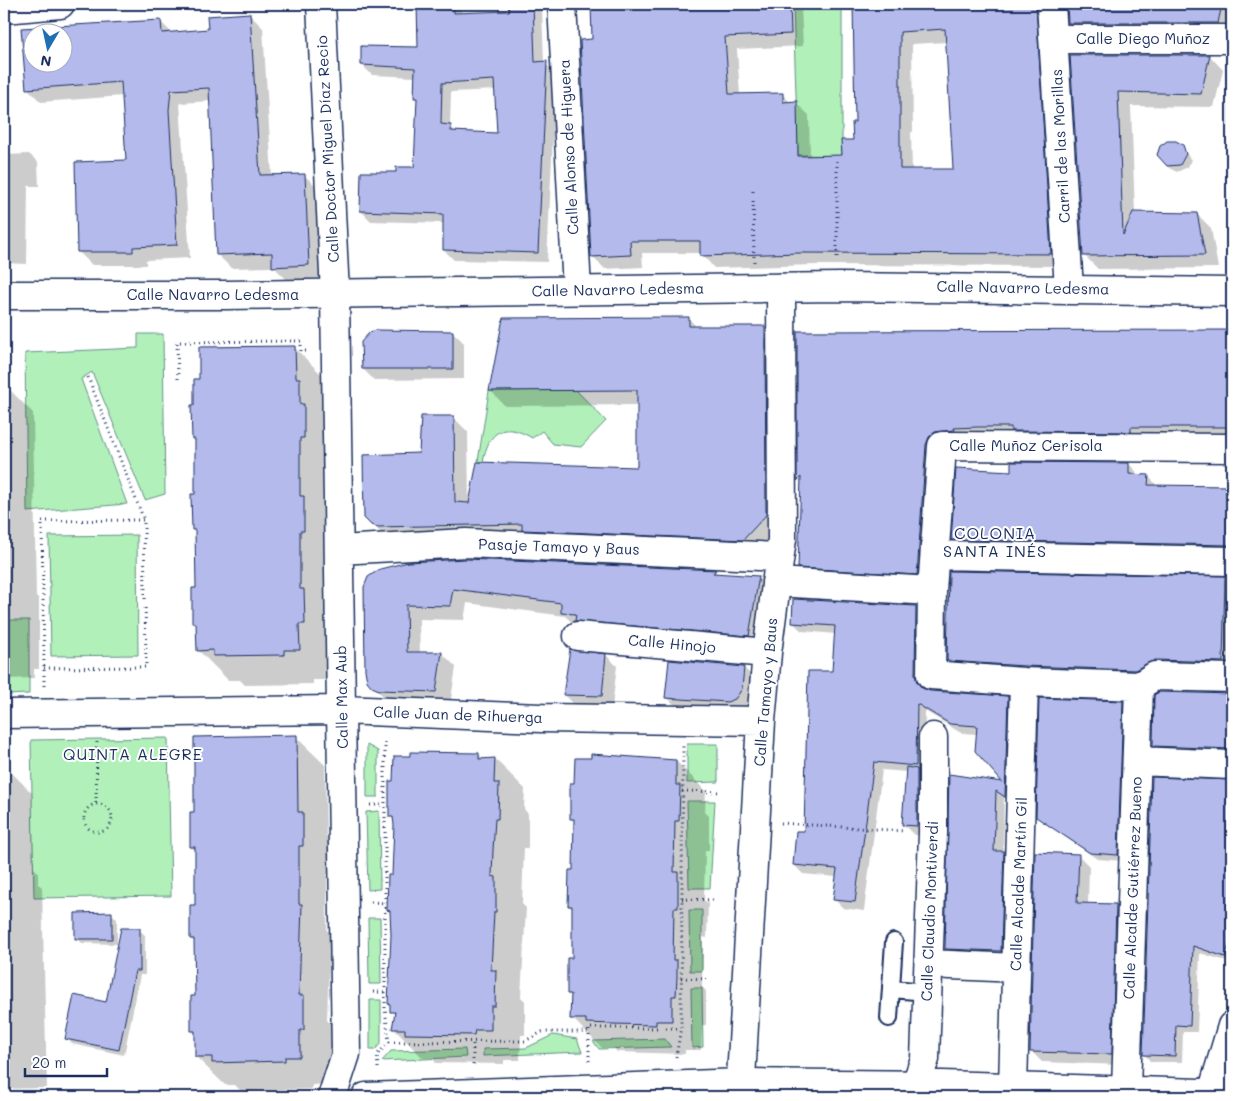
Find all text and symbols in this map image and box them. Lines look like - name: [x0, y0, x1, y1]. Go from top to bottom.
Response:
- north arrow: [22, 22, 72, 72]
- street label: Calle Diego Muñoz: [1076, 28, 1210, 48]
- street label: Calle Doctor Miguel Díaz Recio: [311, 35, 343, 263]
- text: N: [39, 51, 53, 72]
- street label: Calle Alonso de Higuera: [553, 59, 583, 235]
- street label: Carril de las Morillas: [1046, 69, 1074, 224]
- street label: Calle Navarro Ledesma: [937, 275, 1110, 299]
- street label: Calle Navarro Ledesma: [531, 277, 704, 301]
- street label: Calle Navarro Ledesma: [127, 284, 299, 304]
- street label: Calle Muñoz Cerisola: [949, 435, 1103, 455]
- district label: COLONIA SANTA INÉS: [943, 522, 1047, 561]
- street label: Pasaje Tamayo y Baus: [478, 533, 640, 559]
- street label: Calle Tamayo y Baus: [749, 617, 781, 767]
- street label: Calle Hinojo: [627, 629, 717, 657]
- street label: Calle Max Aub: [330, 645, 352, 749]
- street label: Calle Juan de Rihuerga: [373, 701, 543, 727]
- district label: QUINTA ALEGRE: [63, 743, 203, 764]
- street label: Calle Alcalde Gutiérrez Bueno: [1118, 776, 1146, 1000]
- street label: Calle Alcalde Martín Gil: [1005, 797, 1031, 971]
- street label: Calle Claudio Montiverdi: [916, 820, 942, 1002]
- scale bar: [25, 1046, 108, 1078]
- text: 20 m: [32, 1052, 66, 1072]

